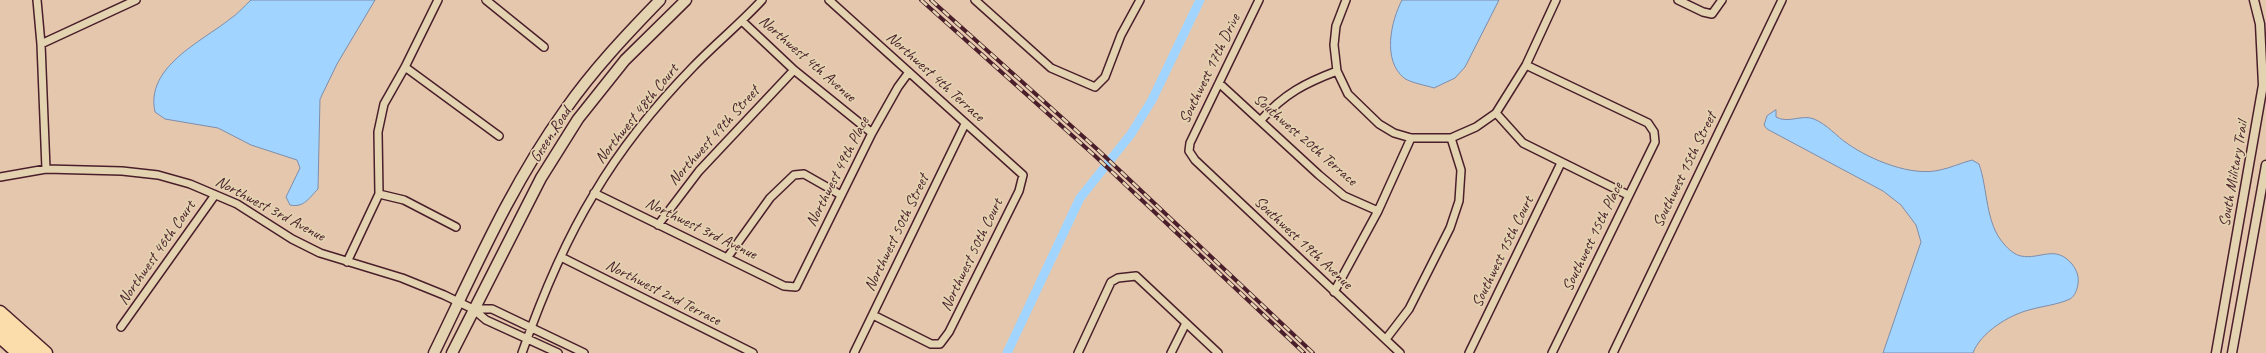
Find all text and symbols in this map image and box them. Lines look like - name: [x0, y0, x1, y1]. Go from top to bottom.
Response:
- street label: Southwest 17th Drive: [1175, 11, 1245, 127]
- street label: Northwest 4th Avenue: [755, 12, 859, 106]
- street label: Northwest 4th Terrace: [882, 28, 988, 126]
- street label: Northwest 48th Court: [591, 60, 683, 168]
- street label: Northwest 49th Street: [664, 82, 764, 190]
- street label: Southwest 20th Terrace: [1249, 90, 1361, 190]
- street label: Green Road: [526, 104, 576, 166]
- street label: Southwest 15th Street: [1649, 109, 1721, 231]
- street label: Northwest 49th Place: [802, 114, 874, 230]
- street label: South Military Trail: [2215, 119, 2253, 229]
- street label: Northwest 3rd Avenue: [212, 172, 328, 246]
- street label: Northwest 50th Street: [860, 172, 934, 294]
- street label: Southwest 15th Place: [1558, 179, 1628, 295]
- street label: Southwest 19th Avenue: [1250, 193, 1356, 293]
- street label: Southwest 15th Court: [1468, 193, 1538, 311]
- street label: Northwest 3rd Avenue: [642, 194, 760, 264]
- street label: Northwest 50th Court: [936, 196, 1008, 314]
- street label: Northwest 46th Court: [114, 197, 200, 309]
- street label: Northwest 2nd Terrace: [602, 256, 724, 330]

